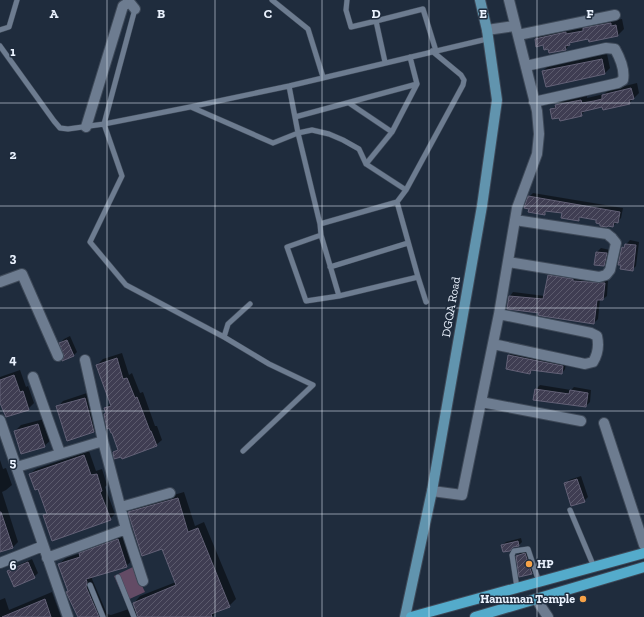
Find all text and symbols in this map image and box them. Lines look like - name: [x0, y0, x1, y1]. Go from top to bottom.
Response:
- text: A: [50, 6, 59, 21]
- text: B: [157, 6, 165, 21]
- text: C: [264, 6, 272, 21]
- text: D: [371, 6, 381, 21]
- text: E: [479, 6, 487, 21]
- text: F: [586, 6, 594, 21]
- text: 1: [10, 44, 16, 59]
- text: 2: [10, 147, 17, 162]
- text: 3: [10, 250, 17, 265]
- street label: DGQA Road: [439, 275, 463, 338]
- text: 4: [9, 352, 17, 367]
- text: 5: [10, 455, 17, 470]
- place label: HP: [537, 557, 554, 571]
- text: 6: [10, 558, 17, 573]
- marker: HP: [524, 559, 534, 569]
- place label: Hanuman Temple: [480, 592, 575, 606]
- marker: Hanuman Temple: [578, 594, 588, 604]

